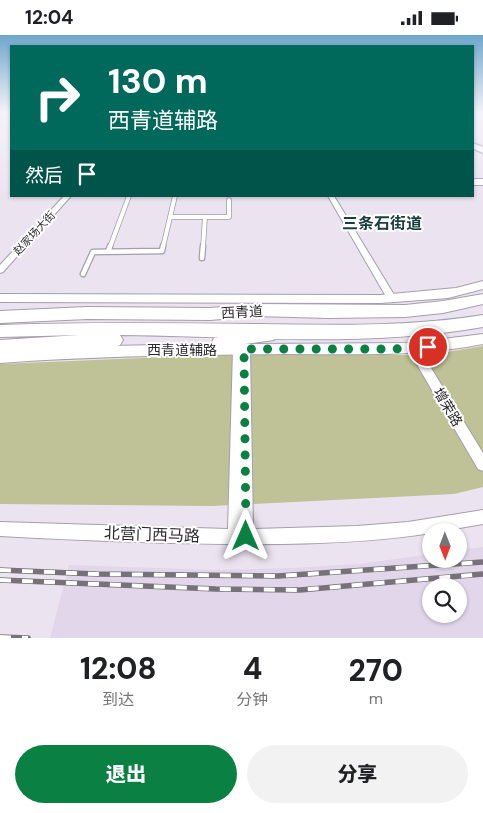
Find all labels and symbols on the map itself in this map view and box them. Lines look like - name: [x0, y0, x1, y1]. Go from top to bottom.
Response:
- street label: 赵家场大街: [10, 208, 58, 258]
- district label: 三条石街道: [342, 213, 422, 234]
- street label: 西青道: [221, 302, 263, 322]
- pin: [407, 326, 449, 368]
- street label: 西青道辅路: [147, 341, 217, 359]
- street label: 增荣路: [429, 384, 467, 430]
- position arrow: [219, 509, 271, 561]
- street label: 北营门西马路: [104, 522, 200, 547]
- north arrow: [422, 523, 468, 567]

